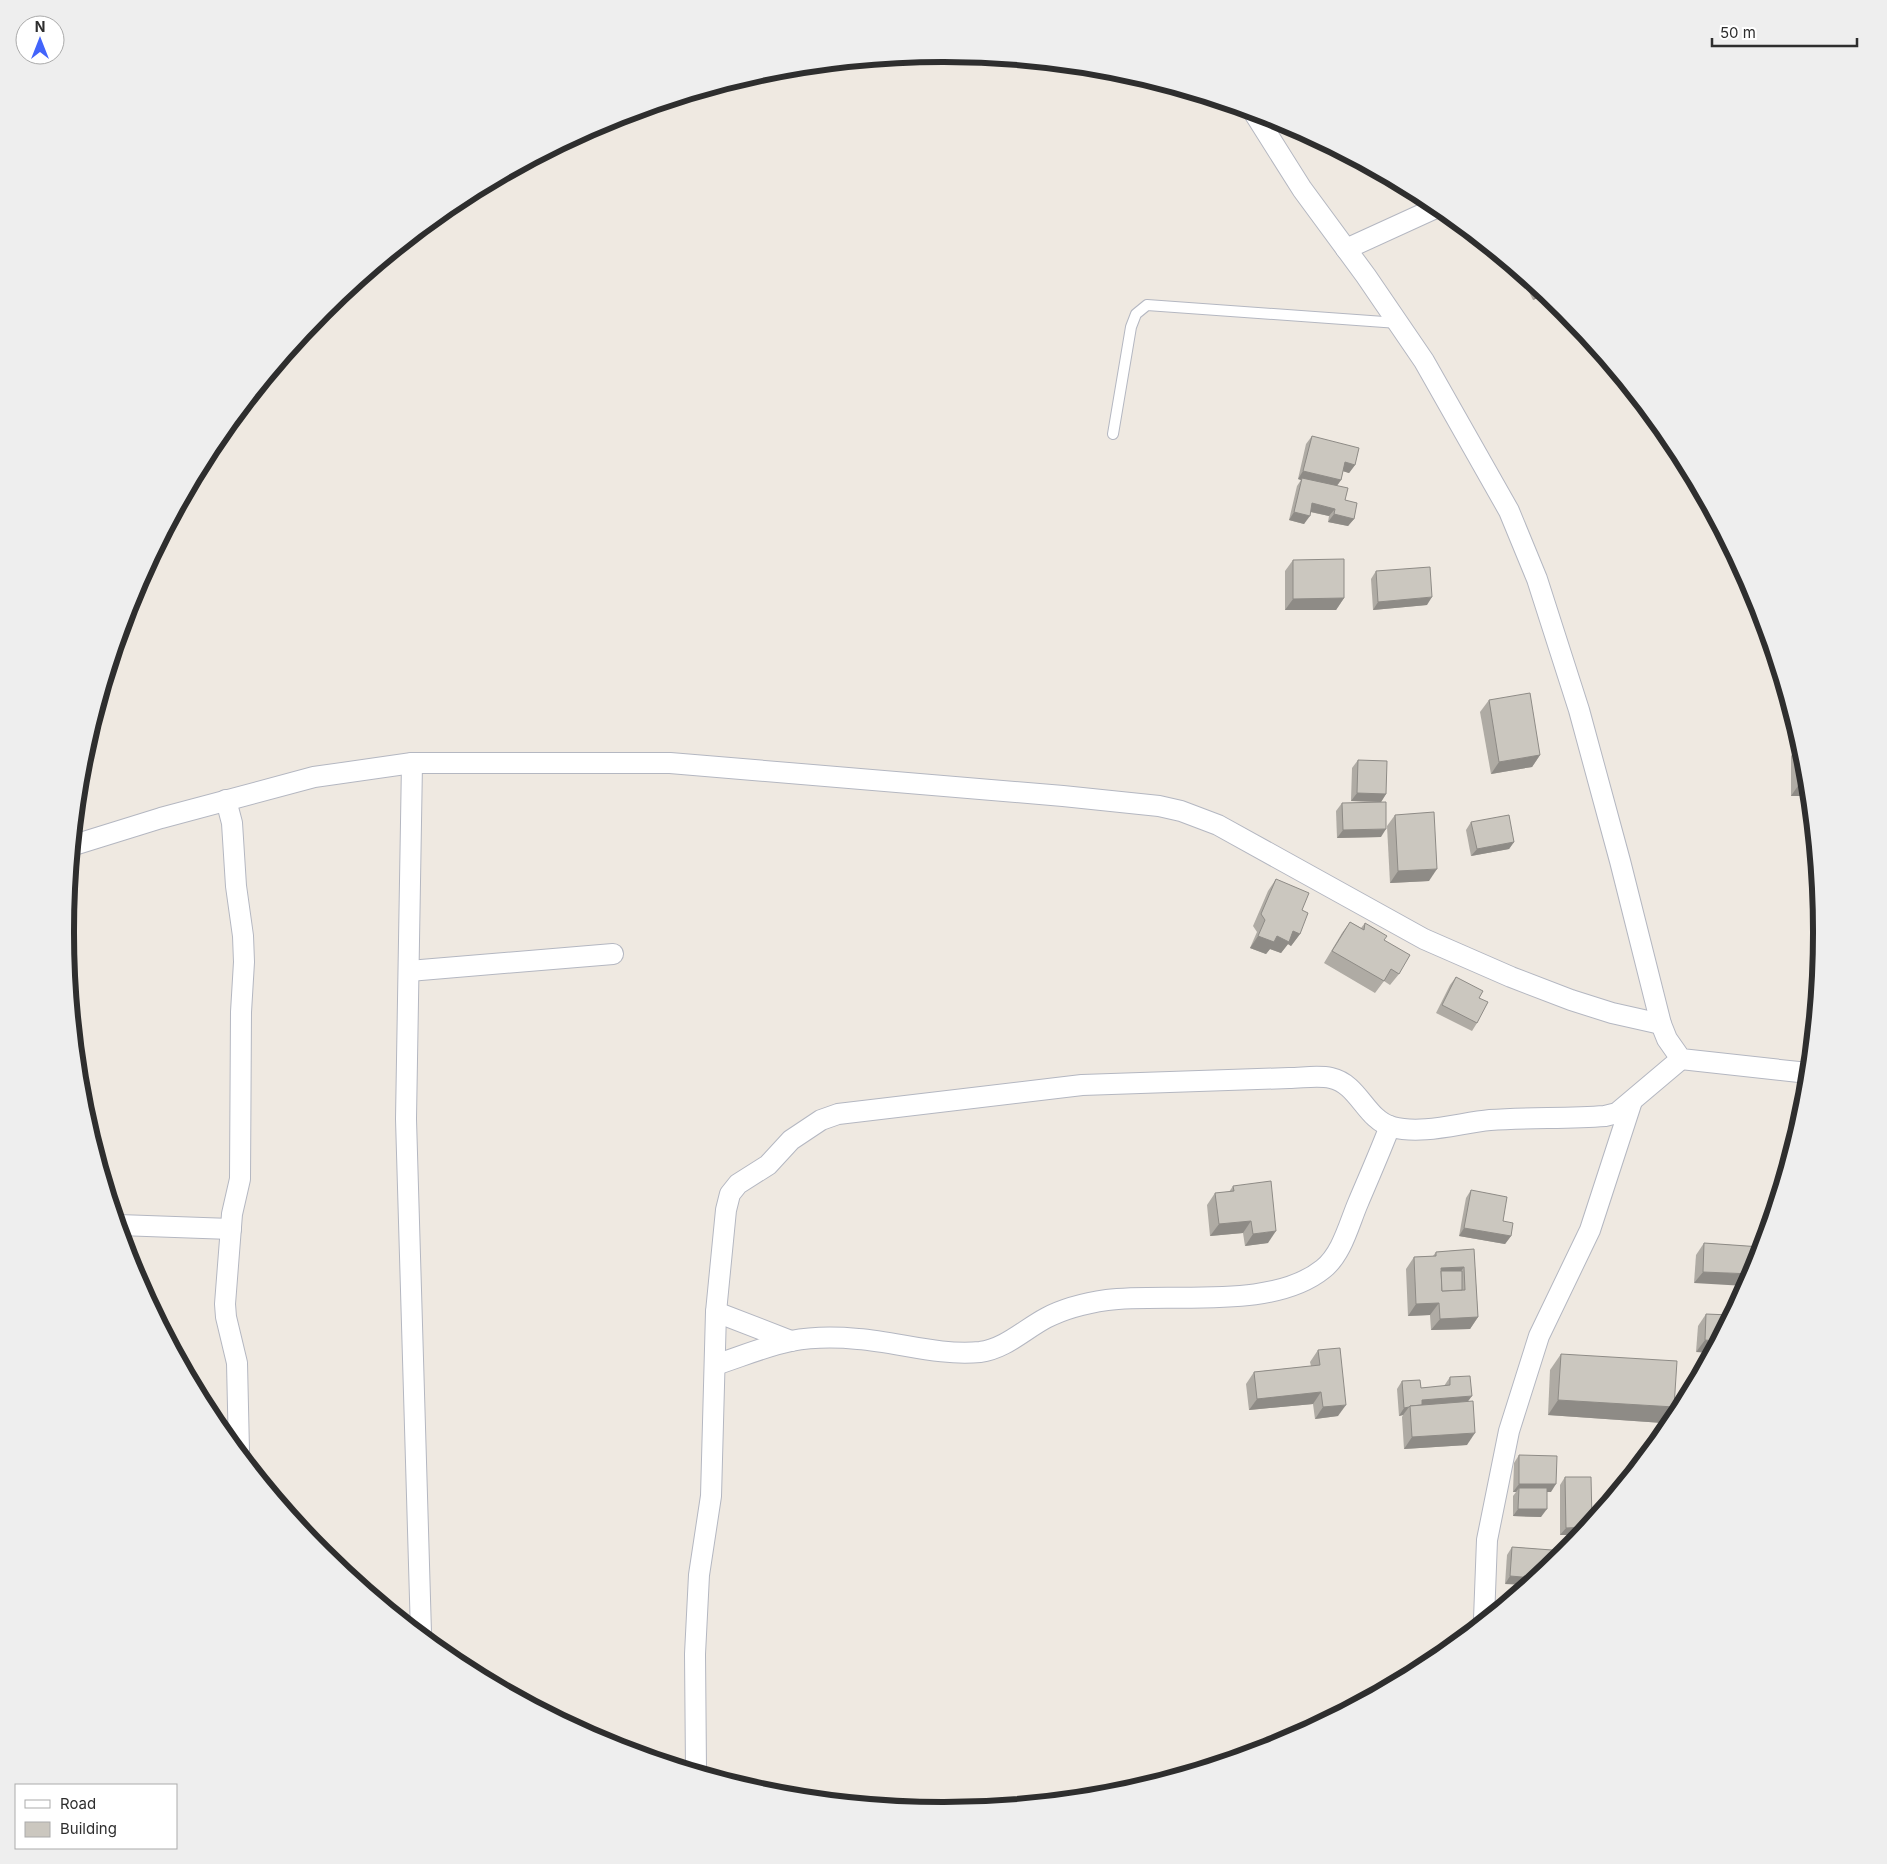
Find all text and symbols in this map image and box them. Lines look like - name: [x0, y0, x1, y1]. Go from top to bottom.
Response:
- north arrow: [15, 15, 65, 65]
- scale bar: [1712, 15, 1857, 47]
- text: N: [35, 18, 45, 35]
- text: 50 m: [1720, 23, 1756, 42]
- legend: [15, 1784, 178, 1849]
- text: Road: [60, 1794, 96, 1813]
- text: Building: [60, 1819, 117, 1838]

